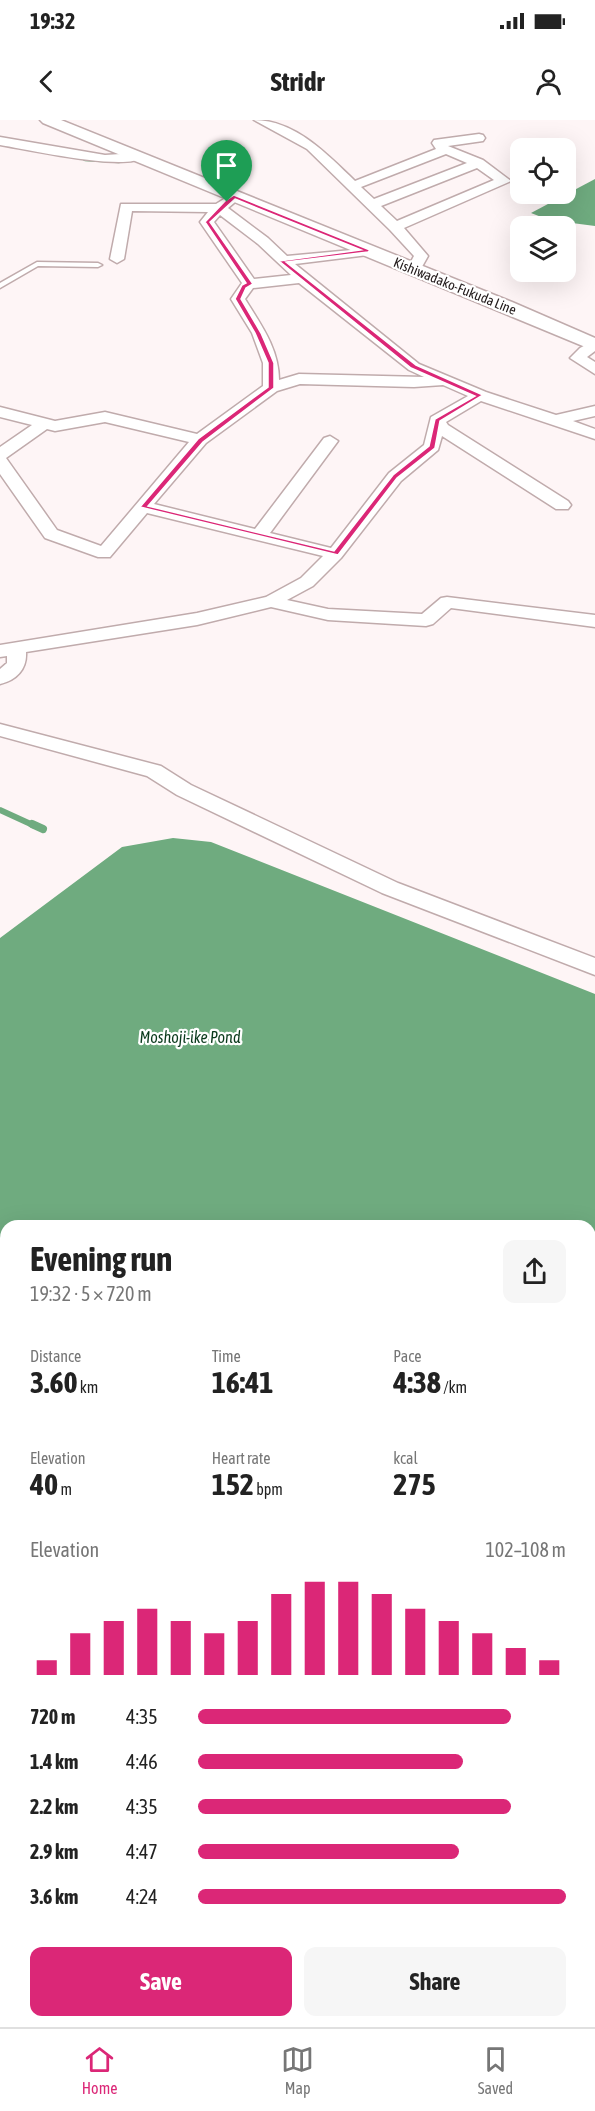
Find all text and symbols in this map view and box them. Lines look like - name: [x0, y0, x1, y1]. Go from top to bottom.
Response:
- text: 19:32: [30, 8, 75, 34]
- icon: back: [30, 65, 63, 98]
- icon: person: [532, 65, 565, 98]
- text: Stridr: [270, 66, 325, 97]
- map controls: [510, 138, 576, 282]
- button: locate: [510, 138, 576, 204]
- pin: [201, 140, 252, 202]
- icon: arrive: [210, 149, 243, 182]
- button: layers: [510, 216, 576, 282]
- street label: Kishiwadako-Fukuda Line: [391, 254, 519, 318]
- water label: Moshoji-ike Pond: [140, 1028, 241, 1047]
- text: Evening run: [30, 1240, 172, 1278]
- button: share: [503, 1240, 566, 1303]
- text: 19:32 · 5 × 720 m: [30, 1282, 152, 1305]
- text: Distance: [30, 1347, 81, 1365]
- text: Time: [212, 1347, 241, 1365]
- text: Pace: [393, 1347, 421, 1365]
- text: 3.60: [30, 1365, 78, 1399]
- text: 16:41: [212, 1365, 273, 1399]
- text: 4:38: [393, 1365, 441, 1399]
- text: km: [78, 1378, 98, 1396]
- text: /km: [441, 1378, 467, 1396]
- text: Elevation: [30, 1449, 85, 1467]
- text: Heart rate: [212, 1449, 271, 1467]
- text: kcal: [393, 1449, 418, 1467]
- text: 40: [30, 1467, 58, 1501]
- text: 152: [212, 1467, 254, 1501]
- text: 275: [393, 1467, 436, 1501]
- text: m: [58, 1480, 72, 1498]
- text: bpm: [254, 1480, 283, 1498]
- text: Elevation: [30, 1538, 99, 1561]
- text: 102–108 m: [485, 1538, 566, 1561]
- text: 720 m: [30, 1705, 75, 1728]
- text: 4:35: [126, 1705, 158, 1728]
- text: 1.4 km: [30, 1750, 78, 1773]
- text: 4:46: [126, 1750, 158, 1773]
- text: 2.2 km: [30, 1795, 78, 1818]
- text: 4:35: [126, 1795, 158, 1818]
- text: 2.9 km: [30, 1840, 78, 1863]
- text: 4:47: [126, 1840, 158, 1863]
- text: 3.6 km: [30, 1885, 78, 1908]
- text: 4:24: [126, 1885, 158, 1908]
- button: Save: [30, 1947, 292, 2016]
- button: Share: [304, 1947, 566, 2016]
- tab: Home: [82, 2043, 117, 2097]
- tab: Map: [281, 2043, 314, 2097]
- tab: Saved: [478, 2043, 513, 2097]

